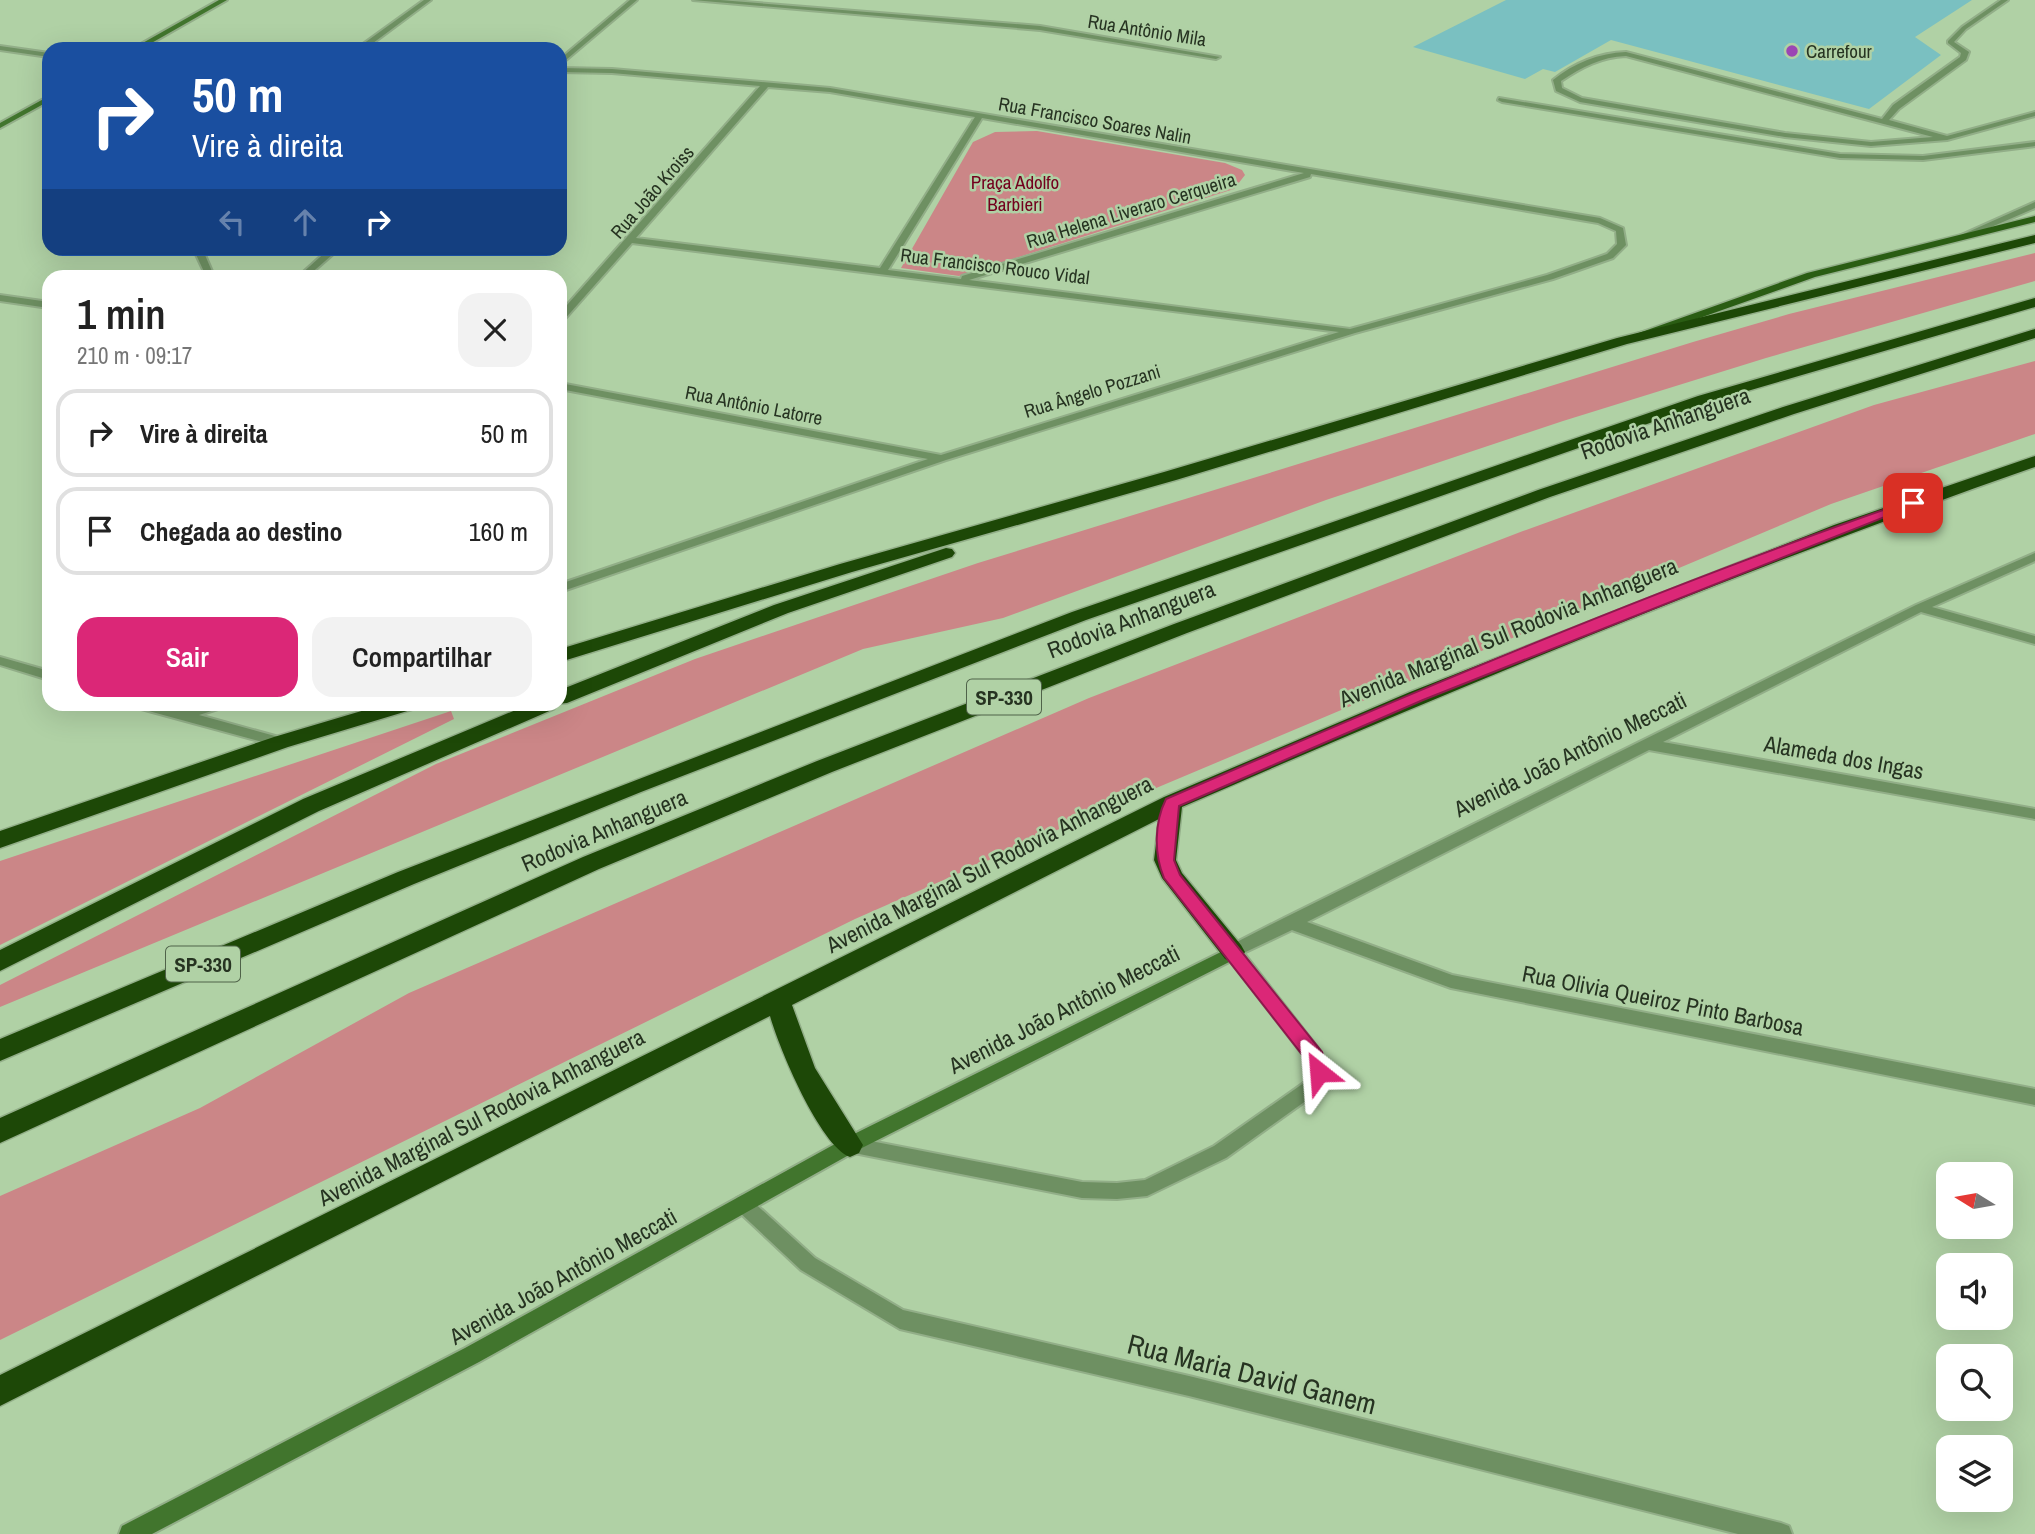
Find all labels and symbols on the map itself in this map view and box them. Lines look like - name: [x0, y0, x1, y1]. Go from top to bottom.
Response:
- street label: Rua Antônio Mila: [1086, 8, 1208, 52]
- place label: Carrefour: [1806, 38, 1873, 64]
- marker: Carrefour: [1784, 43, 1800, 59]
- street label: Rua Francisco Soares Nalin: [996, 90, 1194, 150]
- street label: Rua João Kroiss: [604, 140, 700, 244]
- street label: Rua Helena Liveraro Cerqueira: [1023, 166, 1239, 254]
- park label: Praça Adolfo Barbieri: [971, 169, 1059, 217]
- street label: Rua Francisco Rouco Vidal: [899, 242, 1091, 290]
- street label: Rua Ângelo Pozzani: [1021, 358, 1163, 424]
- street label: Rua Antônio Latorre: [683, 379, 825, 431]
- street label: Rodovia Anhanguera: [1576, 379, 1754, 467]
- pin: [1883, 473, 1943, 533]
- street label: Avenida Marginal Sul Rodovia Anhanguera: [1333, 550, 1682, 715]
- street label: Rodovia Anhanguera: [1043, 573, 1220, 665]
- road number: SP-330: [967, 680, 1041, 714]
- street label: Avenida João Antônio Meccati: [1447, 684, 1692, 824]
- street label: Alameda dos Ingas: [1761, 728, 1926, 786]
- street label: Avenida Marginal Sul Rodovia Anhanguera: [820, 768, 1158, 961]
- street label: Rodovia Anhanguera: [516, 781, 692, 879]
- street label: Avenida João Antônio Meccati: [942, 937, 1185, 1081]
- road number: SP-330: [166, 946, 240, 982]
- street label: Rua Olivia Queiroz Pinto Barbosa: [1520, 957, 1807, 1043]
- street label: Avenida Marginal Sul Rodovia Anhanguera: [312, 1021, 650, 1214]
- position arrow: [1282, 1035, 1356, 1109]
- north arrow: [1936, 1162, 2012, 1239]
- street label: Avenida João Antônio Meccati: [443, 1201, 682, 1352]
- street label: Rua Maria David Ganem: [1124, 1325, 1380, 1423]

